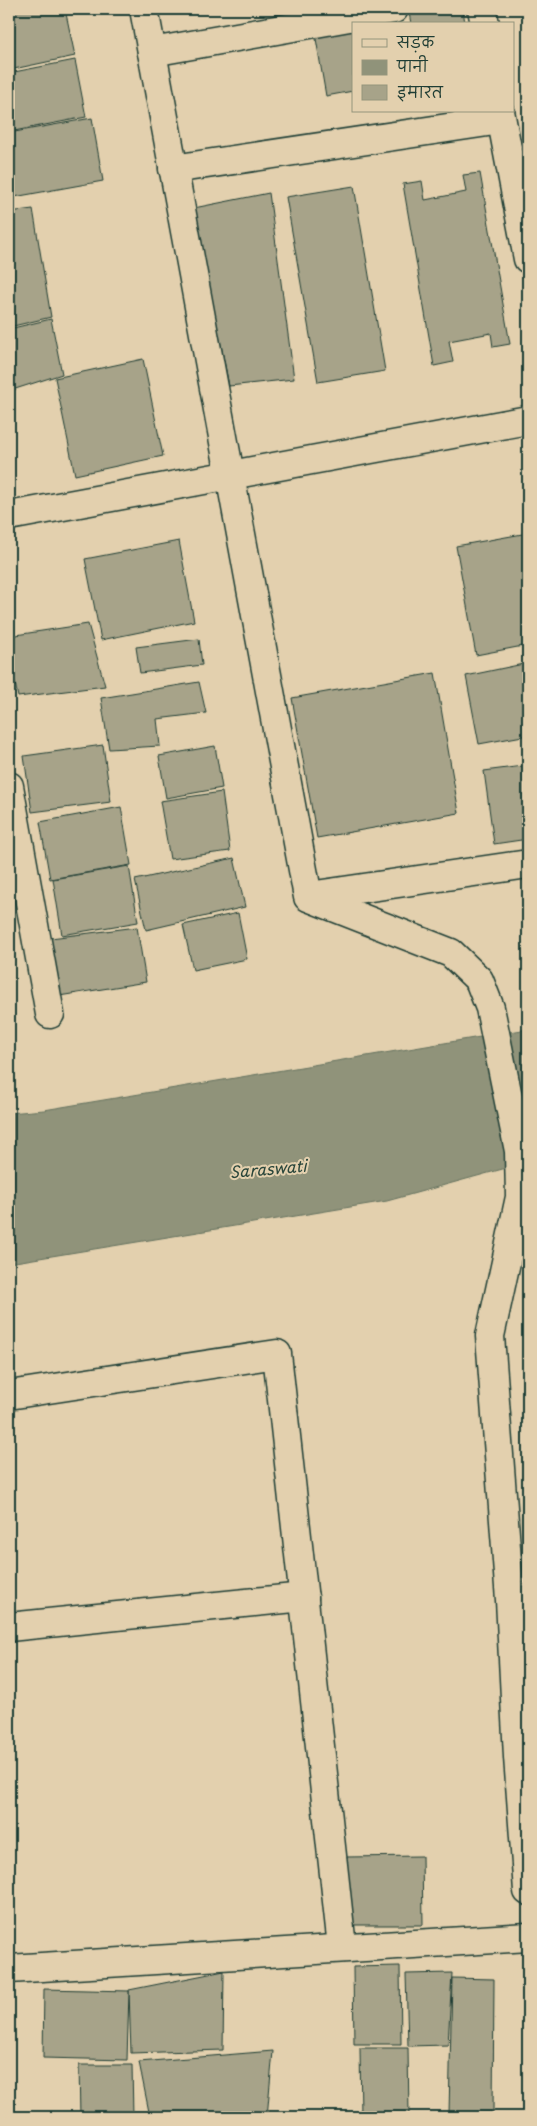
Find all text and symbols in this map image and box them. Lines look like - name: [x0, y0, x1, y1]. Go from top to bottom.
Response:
- legend: [352, 22, 514, 112]
- text: सड़क: [396, 30, 435, 53]
- text: पानी: [396, 54, 429, 77]
- text: इमारत: [397, 80, 444, 103]
- water label: Saraswati: [229, 1152, 310, 1183]

